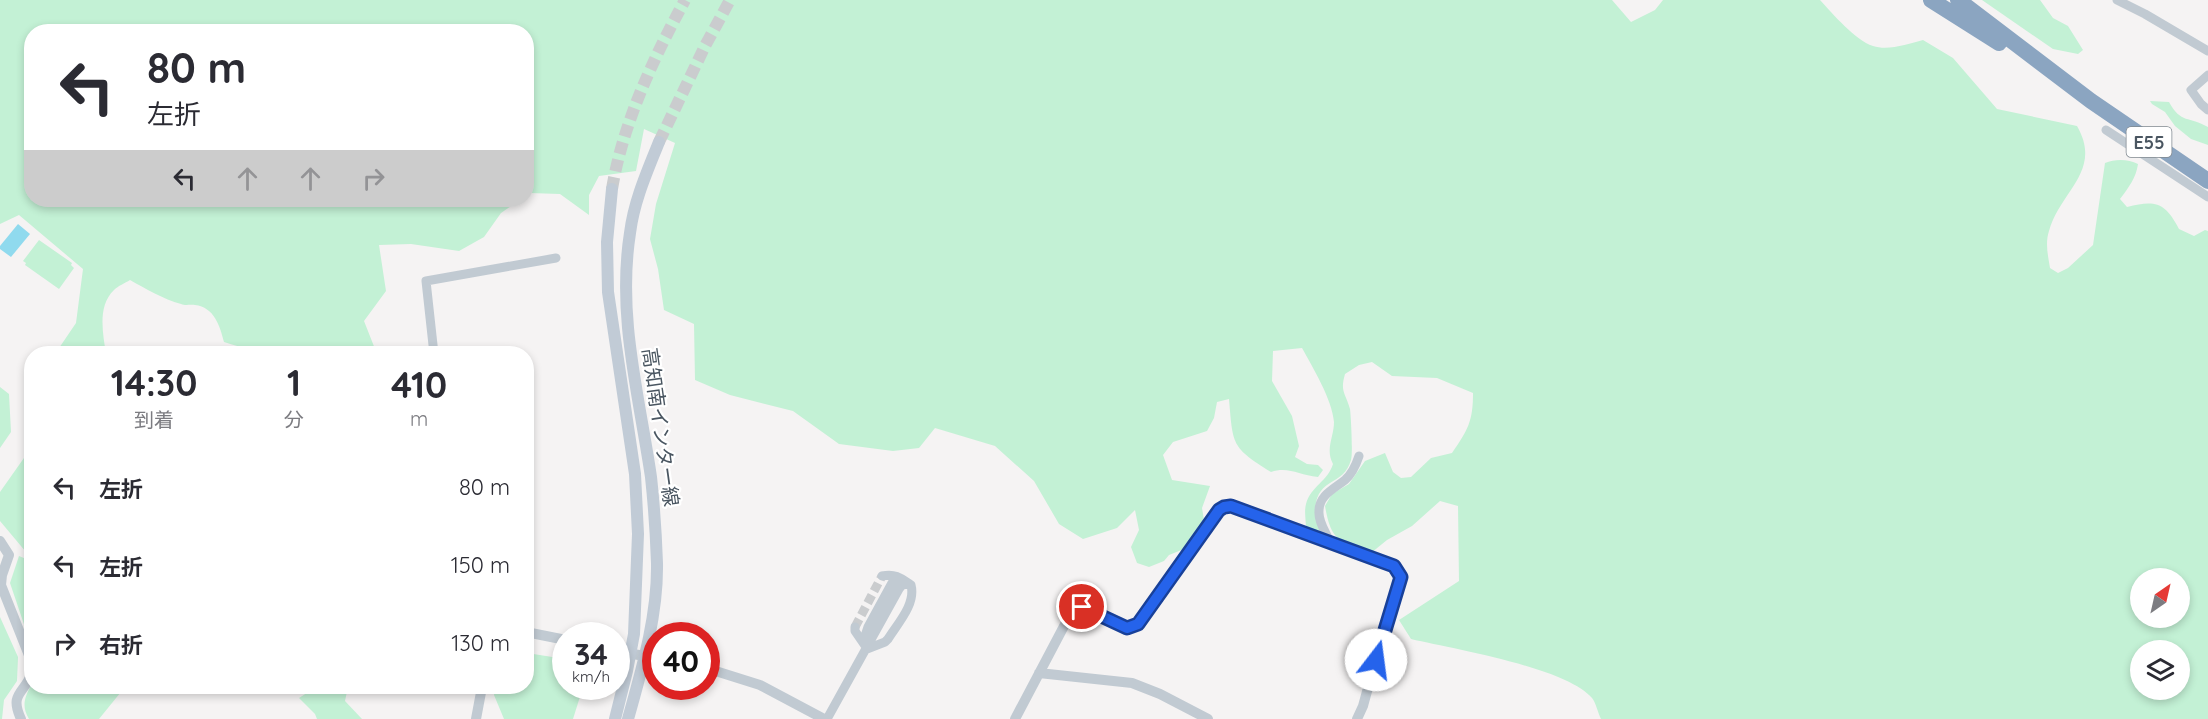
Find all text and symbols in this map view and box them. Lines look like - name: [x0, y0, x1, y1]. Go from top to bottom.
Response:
- text: 80 m: [147, 41, 246, 94]
- icon: left: [48, 48, 126, 126]
- text: 左折: [147, 97, 201, 131]
- road number: E55: [2126, 127, 2172, 157]
- icon: left: [168, 162, 201, 195]
- icon: ahead: [231, 162, 264, 195]
- icon: ahead: [294, 162, 327, 195]
- icon: right: [357, 162, 390, 195]
- street label: 高知南インター線: [637, 346, 685, 508]
- text: 14:30: [111, 360, 197, 405]
- text: 1: [287, 360, 301, 405]
- text: 410: [391, 362, 447, 407]
- text: m: [410, 406, 428, 431]
- text: 到着: [134, 407, 174, 432]
- text: 分: [284, 407, 304, 432]
- icon: left: [48, 471, 81, 504]
- text: 80 m: [459, 473, 510, 501]
- text: 左折: [99, 475, 143, 503]
- icon: left: [48, 549, 81, 582]
- text: 150 m: [451, 551, 510, 579]
- text: 左折: [99, 553, 143, 581]
- north arrow: [2130, 568, 2190, 628]
- map controls: [2130, 568, 2190, 700]
- pin: [1056, 581, 1107, 632]
- icon: arrive: [1065, 590, 1098, 623]
- speed limit sign: 40: [642, 622, 720, 700]
- icon: right: [48, 627, 81, 660]
- position arrow: [1344, 628, 1408, 692]
- text: 130 m: [451, 629, 510, 657]
- text: 右折: [99, 631, 143, 659]
- text: 34: [574, 635, 608, 673]
- button: layers: [2130, 640, 2190, 700]
- text: km/h: [572, 667, 610, 686]

